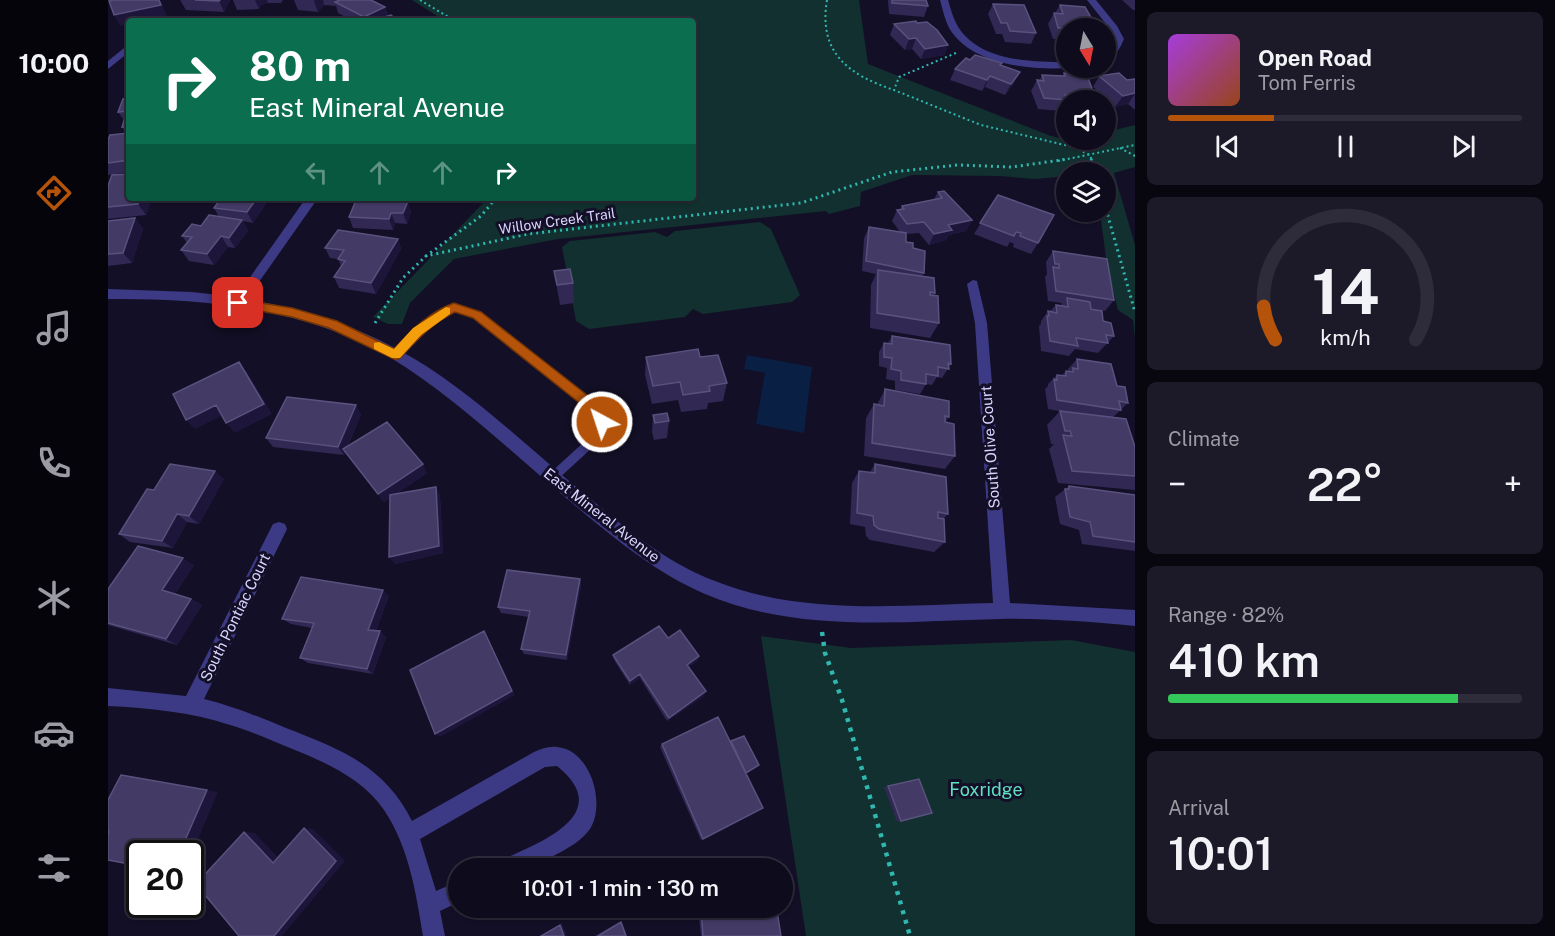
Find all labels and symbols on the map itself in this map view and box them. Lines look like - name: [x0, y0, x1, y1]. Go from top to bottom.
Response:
- north arrow: [1056, 18, 1116, 78]
- street label: Willow Creek Trail: [498, 205, 616, 237]
- pin: [212, 277, 263, 328]
- street label: South Olive Court: [977, 385, 1003, 509]
- position arrow: [570, 390, 634, 454]
- street label: East Mineral Avenue: [541, 465, 663, 565]
- street label: South Pontiac Court: [197, 550, 273, 684]
- park label: Foxridge: [949, 779, 1023, 800]
- speed limit sign: 20: [126, 840, 204, 918]

